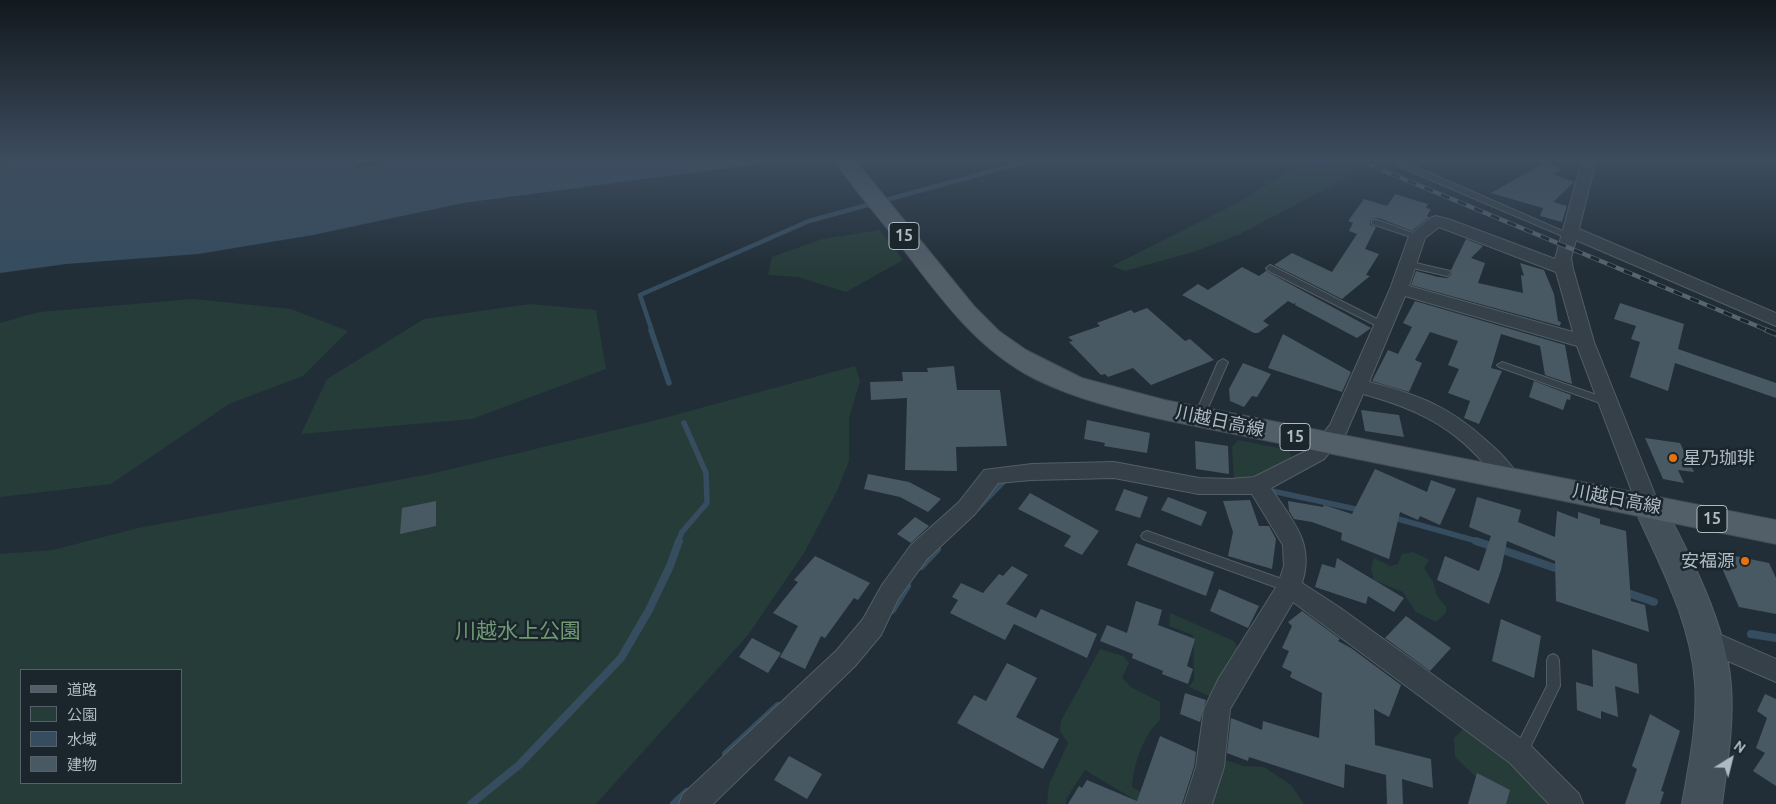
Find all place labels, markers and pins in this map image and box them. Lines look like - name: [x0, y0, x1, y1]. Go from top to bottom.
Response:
- place label: 星乃珈琲: [1683, 447, 1755, 469]
- marker: 星乃珈琲: [1667, 452, 1679, 464]
- place label: 安福源: [1681, 550, 1735, 572]
- marker: 安福源: [1739, 555, 1751, 567]

